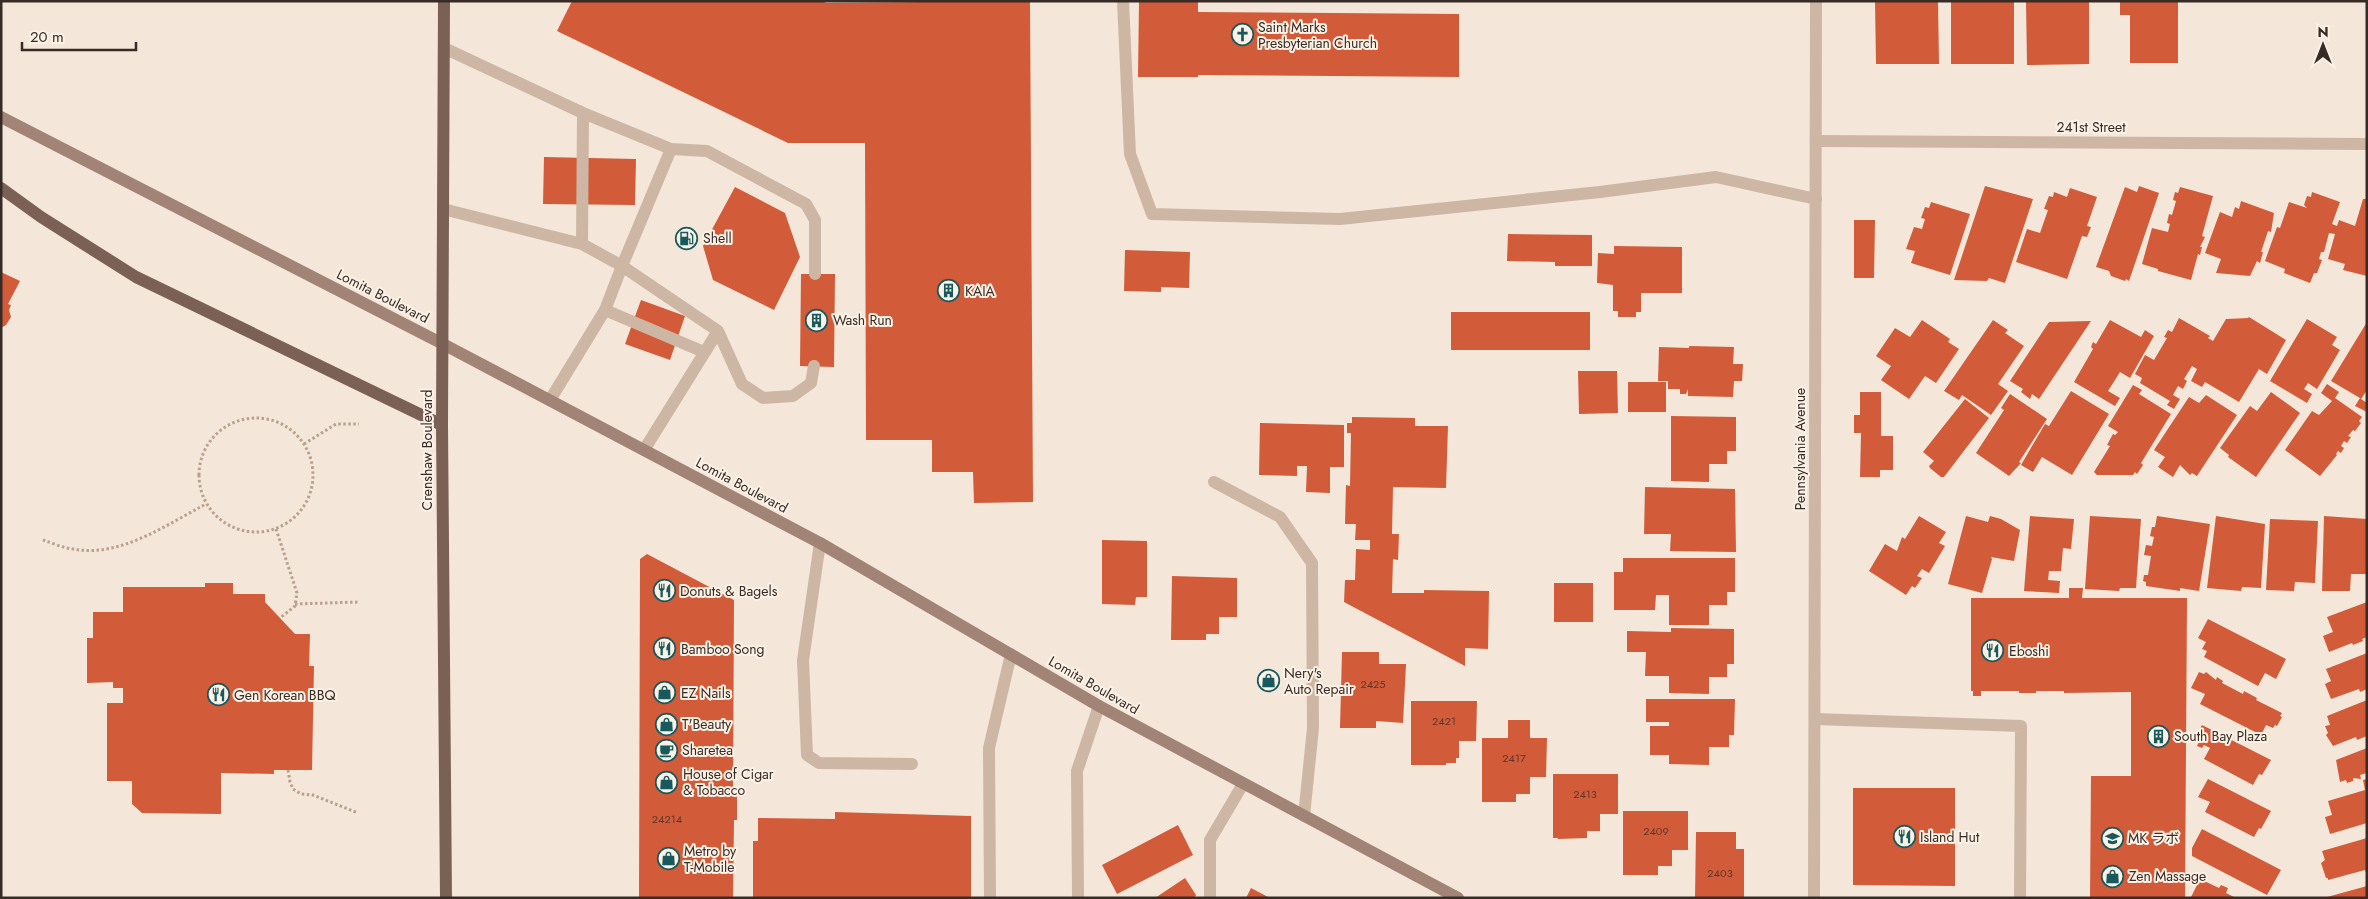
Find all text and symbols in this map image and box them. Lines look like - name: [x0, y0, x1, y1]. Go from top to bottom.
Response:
- place label: Saint Marks Presbyterian Church: [1258, 17, 1377, 53]
- scale bar: [22, 20, 136, 52]
- north arrow: [2298, 20, 2348, 70]
- text: N: [2317, 22, 2329, 42]
- church icon: Saint Marks Presbyterian Church: [1230, 23, 1254, 47]
- text: 20 m: [30, 26, 64, 48]
- street label: 241st Street: [2056, 117, 2126, 137]
- fuel station icon: Shell: [675, 226, 699, 250]
- place label: Shell: [703, 228, 732, 248]
- street label: Lomita Boulevard: [333, 264, 433, 328]
- building icon: KAIA: [937, 279, 961, 303]
- place label: KAIA: [965, 281, 996, 301]
- building icon: Wash Run: [805, 308, 829, 332]
- place label: Wash Run: [833, 310, 892, 330]
- street label: Pennsylvania Avenue: [1790, 388, 1810, 510]
- street label: Crenshaw Boulevard: [417, 390, 437, 510]
- street label: Lomita Boulevard: [692, 452, 792, 518]
- restaurant icon: Donuts & Bagels: [652, 579, 676, 603]
- place label: Donuts & Bagels: [680, 581, 778, 601]
- restaurant icon: Bamboo Song: [653, 637, 677, 661]
- place label: Bamboo Song: [681, 639, 765, 659]
- restaurant icon: Eboshi: [1981, 639, 2005, 663]
- place label: Eboshi: [2009, 641, 2049, 661]
- street label: Lomita Boulevard: [1045, 651, 1143, 719]
- place label: Nery's Auto Repair: [1284, 663, 1354, 699]
- shop icon: Nery's Auto Repair: [1256, 669, 1280, 693]
- house number: 2425: [1360, 676, 1386, 692]
- shop icon: EZ Nails: [653, 681, 677, 705]
- restaurant icon: Gen Korean BBQ: [206, 683, 230, 707]
- place label: EZ Nails: [681, 683, 731, 703]
- place label: Gen Korean BBQ: [234, 685, 336, 705]
- shop icon: T'Beauty: [654, 712, 678, 736]
- house number: 2421: [1432, 713, 1456, 729]
- place label: T'Beauty: [682, 714, 732, 734]
- building icon: South Bay Plaza: [2146, 724, 2170, 748]
- place label: South Bay Plaza: [2174, 726, 2267, 746]
- cafe icon: Sharetea: [654, 738, 678, 762]
- place label: Sharetea: [682, 740, 733, 760]
- house number: 2417: [1502, 750, 1526, 766]
- place label: House of Cigar & Tobacco: [683, 764, 774, 800]
- shop icon: House of Cigar & Tobacco: [655, 770, 679, 794]
- house number: 2413: [1573, 786, 1597, 802]
- house number: 24214: [652, 811, 683, 827]
- house number: 2409: [1643, 823, 1669, 839]
- restaurant icon: Island Hut: [1892, 825, 1916, 849]
- school or university icon: MK ラボ: [2100, 826, 2124, 850]
- place label: Island Hut: [1920, 827, 1980, 847]
- place label: MK ラボ: [2128, 828, 2179, 848]
- place label: Metro by T-Mobile: [684, 841, 737, 877]
- shop icon: Metro by T-Mobile: [656, 847, 680, 871]
- shop icon: Zen Massage: [2101, 864, 2125, 888]
- house number: 2403: [1707, 865, 1733, 881]
- place label: Zen Massage: [2129, 866, 2206, 886]

